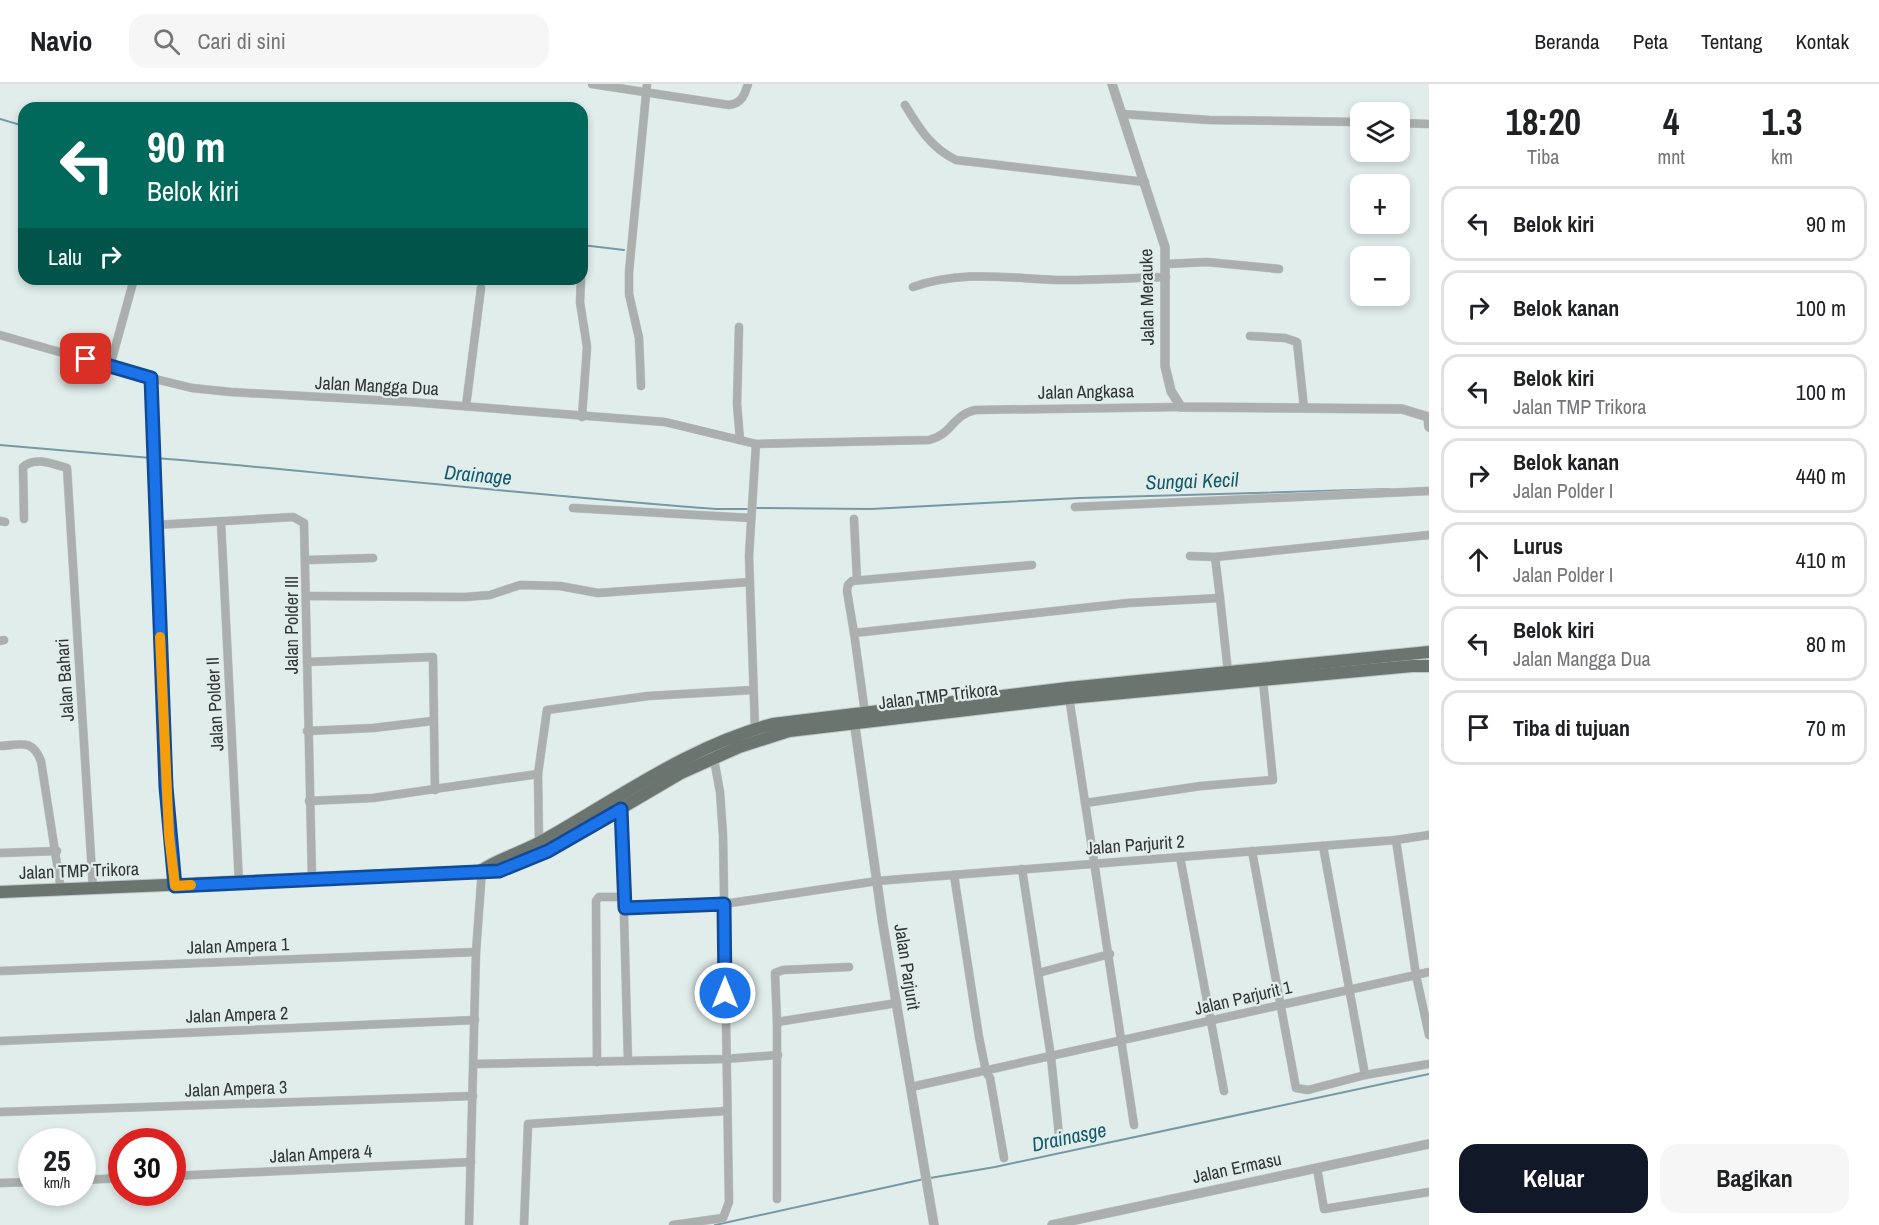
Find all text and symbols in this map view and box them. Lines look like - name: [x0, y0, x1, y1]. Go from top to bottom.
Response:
- search box: [129, 14, 549, 68]
- text: Navio: [30, 22, 93, 60]
- icon: search: [150, 25, 183, 58]
- text: Cari di sini: [198, 26, 286, 56]
- text: Beranda: [1535, 27, 1600, 56]
- text: Peta: [1633, 27, 1668, 56]
- text: Tentang: [1701, 27, 1762, 56]
- text: Kontak: [1795, 27, 1849, 56]
- text: 18:20: [1506, 98, 1581, 146]
- text: 4: [1663, 98, 1679, 146]
- text: 1.3: [1761, 98, 1802, 146]
- map controls: [1350, 102, 1410, 306]
- button: layers: [1350, 102, 1410, 162]
- text: 90 m: [147, 119, 226, 175]
- icon: left: [48, 126, 126, 204]
- text: Tiba: [1527, 143, 1560, 170]
- text: mnt: [1658, 143, 1685, 170]
- text: km: [1771, 143, 1793, 170]
- text: Belok kiri: [147, 173, 239, 209]
- button: +: [1350, 174, 1410, 234]
- icon: left: [1462, 207, 1495, 240]
- text: Belok kiri: [1513, 209, 1594, 239]
- text: 90 m: [1806, 209, 1846, 239]
- icon: right: [94, 240, 127, 273]
- text: Lalu: [48, 242, 82, 272]
- button: −: [1350, 246, 1410, 306]
- street label: Jalan Merauke: [1133, 248, 1160, 346]
- icon: right: [1462, 291, 1495, 324]
- text: Belok kanan: [1513, 293, 1619, 323]
- text: 100 m: [1796, 293, 1846, 323]
- pin: [60, 333, 111, 384]
- icon: arrive: [69, 342, 102, 375]
- text: Belok kiri: [1513, 363, 1594, 393]
- street label: Jalan Mangga Dua: [315, 370, 440, 401]
- icon: left: [1462, 375, 1495, 408]
- text: 100 m: [1796, 377, 1846, 407]
- street label: Jalan Angkasa: [1038, 378, 1134, 405]
- text: Jalan TMP Trikora: [1513, 393, 1646, 420]
- text: Belok kanan: [1513, 447, 1619, 477]
- water label: Drainage: [443, 458, 513, 491]
- icon: right: [1462, 459, 1495, 492]
- text: 440 m: [1796, 461, 1846, 491]
- water label: Sungai Kecil: [1145, 465, 1239, 496]
- text: Jalan Polder I: [1513, 477, 1613, 504]
- text: Lurus: [1513, 531, 1563, 561]
- icon: ahead: [1462, 543, 1495, 576]
- text: 410 m: [1796, 545, 1846, 575]
- text: Jalan Polder I: [1513, 561, 1613, 588]
- street label: Jalan Polder III: [279, 576, 304, 674]
- text: Belok kiri: [1513, 615, 1594, 645]
- icon: left: [1462, 627, 1495, 660]
- text: 80 m: [1806, 629, 1846, 659]
- street label: Jalan Bahari: [49, 638, 80, 722]
- text: Jalan Mangga Dua: [1513, 645, 1651, 672]
- street label: Jalan Polder II: [200, 656, 229, 752]
- street label: Jalan TMP Trikora: [877, 676, 999, 715]
- icon: arrive: [1462, 711, 1495, 744]
- text: Tiba di tujuan: [1513, 713, 1630, 743]
- text: 70 m: [1806, 713, 1846, 743]
- street label: Jalan Parjurit 2: [1085, 829, 1185, 860]
- street label: Jalan TMP Trikora: [19, 856, 139, 885]
- street label: Jalan Parjurit: [888, 922, 927, 1012]
- street label: Jalan Ampera 1: [186, 931, 290, 960]
- position arrow: [693, 961, 757, 1025]
- street label: Jalan Parjurit 1: [1192, 974, 1295, 1021]
- street label: Jalan Ampera 2: [185, 1000, 289, 1029]
- street label: Jalan Ampera 3: [184, 1074, 288, 1103]
- water label: Drainasge: [1029, 1115, 1109, 1158]
- speed limit sign: 30: [108, 1128, 186, 1206]
- street label: Jalan Ampera 4: [269, 1138, 373, 1169]
- text: 25: [43, 1140, 71, 1180]
- button: Keluar: [1459, 1144, 1648, 1213]
- button: Bagikan: [1660, 1144, 1849, 1213]
- street label: Jalan Ermasu: [1190, 1146, 1284, 1189]
- text: km/h: [44, 1172, 70, 1193]

